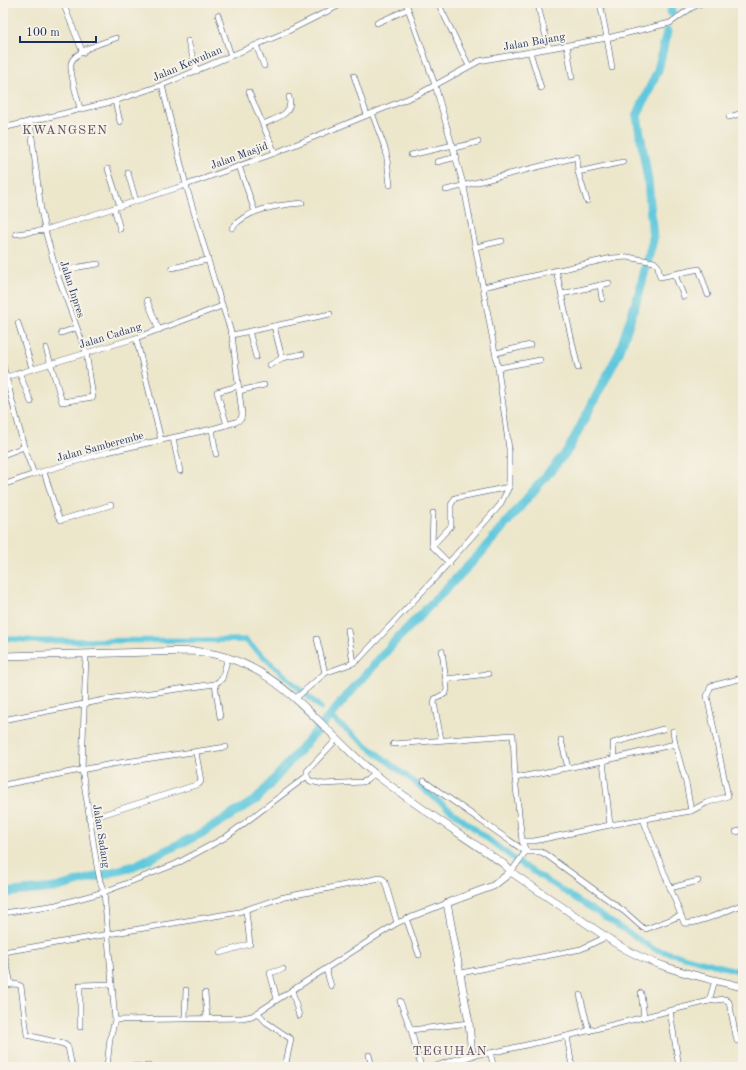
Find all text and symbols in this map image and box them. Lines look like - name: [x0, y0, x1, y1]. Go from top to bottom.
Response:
- scale bar: [20, 18, 96, 44]
- text: 100 m: [26, 27, 60, 39]
- street label: Jalan Bajang: [502, 32, 566, 53]
- street label: Jalan Kewuhan: [151, 45, 224, 84]
- district label: KWANGSEN: [22, 124, 108, 137]
- street label: Jalan Masjid: [209, 141, 270, 172]
- street label: Jalan Inpres: [57, 260, 86, 319]
- street label: Jalan Cadang: [78, 322, 143, 351]
- street label: Jalan Samberembe: [56, 431, 145, 464]
- street label: Jalan Sadang: [90, 804, 111, 869]
- district label: TEGUHAN: [413, 1045, 487, 1058]

